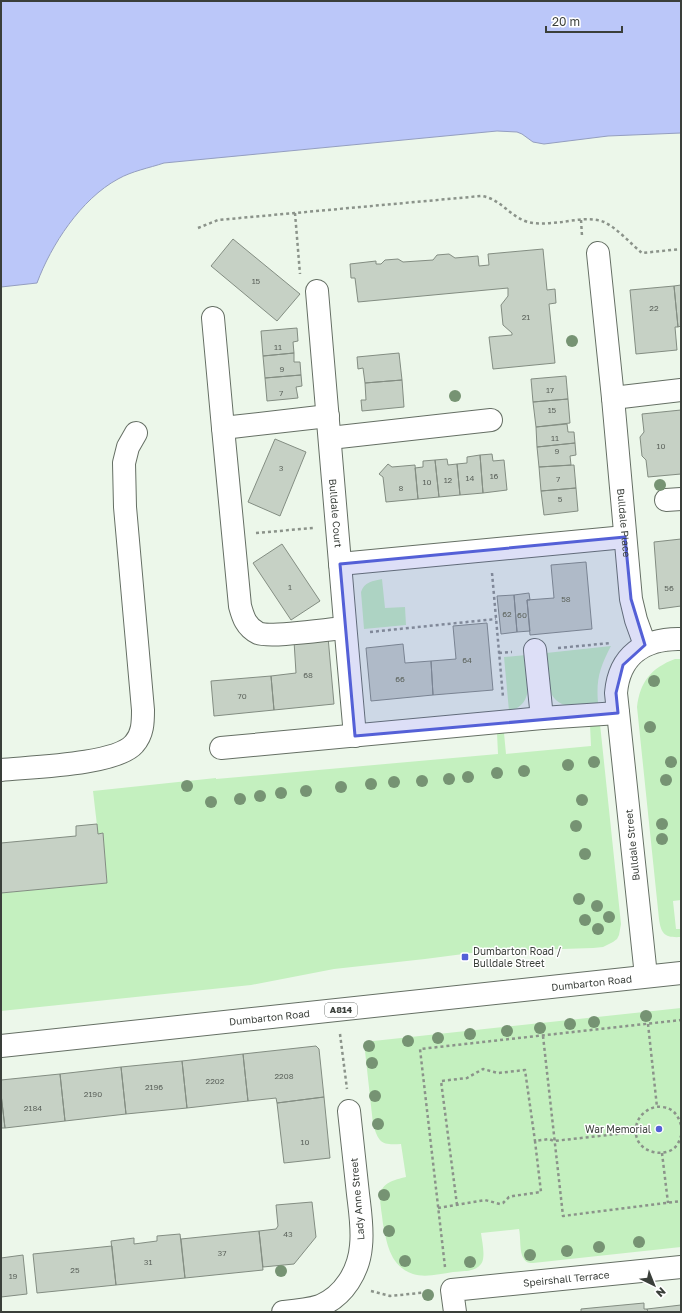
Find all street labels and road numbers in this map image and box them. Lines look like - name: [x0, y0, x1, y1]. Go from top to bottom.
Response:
- street label: Bulldale Court: [327, 478, 345, 548]
- street label: Bulldale Place: [615, 488, 633, 558]
- street label: Bulldale Street: [622, 809, 642, 881]
- street label: Dumbarton Road: [551, 972, 633, 993]
- road number: A814: [325, 1003, 357, 1017]
- street label: Dumbarton Road: [229, 1007, 310, 1027]
- street label: Lady Anne Street: [347, 1157, 367, 1241]
- street label: Speirshall Terrace: [522, 1268, 610, 1289]

